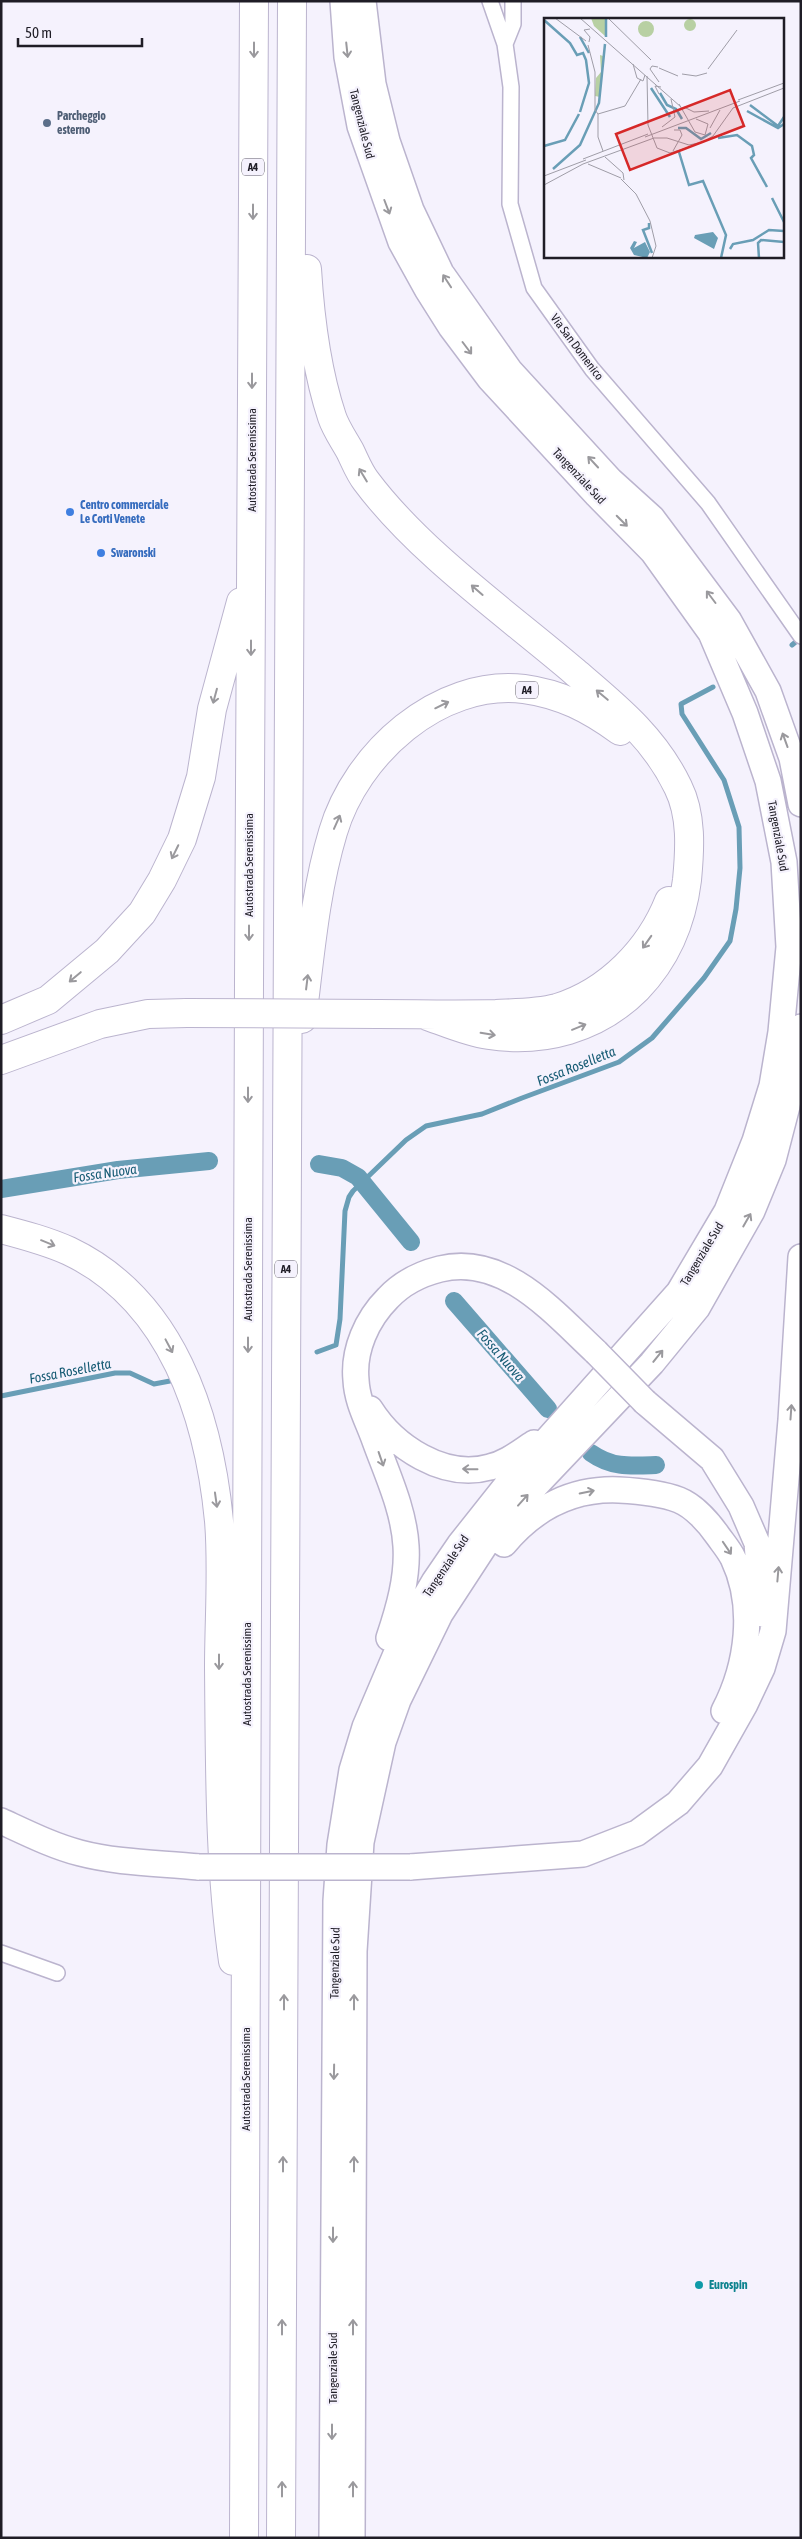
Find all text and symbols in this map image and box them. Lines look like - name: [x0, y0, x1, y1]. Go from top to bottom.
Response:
- scale bar: [18, 15, 141, 47]
- inset map: [544, 18, 784, 258]
- text: 50 m: [25, 24, 52, 41]
- one-way arrow: [342, 41, 352, 57]
- one-way arrow: [249, 42, 259, 58]
- street label: Tangenziale Sud: [347, 88, 377, 160]
- place label: Parcheggio esterno: [57, 109, 106, 137]
- marker: Parcheggio esterno: [41, 117, 53, 129]
- road number: A4: [242, 158, 264, 176]
- one-way arrow: [384, 199, 393, 214]
- one-way arrow: [248, 204, 258, 220]
- one-way arrow: [442, 275, 452, 289]
- street label: Via San Domenico: [548, 311, 607, 383]
- one-way arrow: [461, 341, 472, 354]
- one-way arrow: [247, 372, 257, 389]
- street label: Autostrada Serenissima: [245, 408, 259, 512]
- street label: Tangenziale Sud: [550, 445, 608, 507]
- one-way arrow: [587, 455, 599, 468]
- one-way arrow: [357, 469, 367, 483]
- place label: Centro commerciale Le Corti Venete: [80, 498, 169, 526]
- marker: Centro commerciale Le Corti Venete: [64, 506, 76, 518]
- one-way arrow: [616, 514, 628, 527]
- place label: Swaronski: [111, 546, 156, 560]
- marker: Swaronski: [95, 547, 107, 559]
- one-way arrow: [471, 584, 484, 596]
- one-way arrow: [706, 590, 716, 604]
- one-way arrow: [246, 640, 256, 656]
- road number: A4: [516, 682, 538, 698]
- one-way arrow: [210, 687, 220, 703]
- one-way arrow: [595, 689, 608, 700]
- one-way arrow: [435, 699, 450, 709]
- one-way arrow: [780, 732, 790, 748]
- street label: Tangenziale Sud: [765, 800, 791, 872]
- street label: Autostrada Serenissima: [242, 813, 256, 917]
- one-way arrow: [333, 815, 343, 830]
- one-way arrow: [170, 845, 180, 860]
- one-way arrow: [244, 924, 254, 941]
- one-way arrow: [642, 935, 652, 949]
- one-way arrow: [69, 972, 82, 983]
- one-way arrow: [302, 974, 312, 990]
- one-way arrow: [571, 1021, 586, 1031]
- one-way arrow: [480, 1030, 496, 1040]
- water label: Fossa Roselletta: [534, 1043, 618, 1089]
- one-way arrow: [243, 1087, 253, 1103]
- water label: Fossa Nuova: [72, 1161, 138, 1185]
- one-way arrow: [742, 1214, 752, 1228]
- street label: Autostrada Serenissima: [241, 1217, 255, 1321]
- street label: Tangenziale Sud: [678, 1220, 726, 1288]
- one-way arrow: [40, 1239, 55, 1248]
- road number: A4: [275, 1260, 297, 1278]
- water label: Fossa Nuova: [474, 1326, 528, 1385]
- one-way arrow: [243, 1337, 253, 1353]
- one-way arrow: [164, 1338, 174, 1353]
- one-way arrow: [652, 1349, 663, 1362]
- water label: Fossa Roselletta: [28, 1355, 113, 1387]
- one-way arrow: [787, 1404, 796, 1420]
- one-way arrow: [377, 1451, 387, 1467]
- one-way arrow: [462, 1464, 478, 1474]
- one-way arrow: [578, 1487, 594, 1496]
- one-way arrow: [211, 1492, 221, 1508]
- one-way arrow: [517, 1493, 529, 1506]
- street label: Tangenziale Sud: [420, 1533, 472, 1599]
- one-way arrow: [722, 1541, 732, 1555]
- one-way arrow: [773, 1566, 783, 1582]
- street label: Autostrada Serenissima: [240, 1622, 254, 1726]
- one-way arrow: [214, 1654, 224, 1670]
- street label: Tangenziale Sud: [327, 1927, 343, 1999]
- one-way arrow: [279, 1994, 289, 2010]
- one-way arrow: [349, 1994, 359, 2010]
- street label: Autostrada Serenissima: [239, 2027, 253, 2131]
- one-way arrow: [330, 2064, 339, 2080]
- one-way arrow: [278, 2156, 288, 2172]
- one-way arrow: [349, 2156, 359, 2172]
- one-way arrow: [328, 2226, 338, 2242]
- place label: Eurospin: [709, 2278, 748, 2292]
- marker: Eurospin: [693, 2279, 705, 2291]
- one-way arrow: [277, 2319, 287, 2335]
- one-way arrow: [348, 2319, 358, 2335]
- street label: Tangenziale Sud: [326, 2332, 340, 2404]
- one-way arrow: [327, 2424, 337, 2440]
- one-way arrow: [277, 2481, 287, 2498]
- one-way arrow: [348, 2481, 357, 2497]

